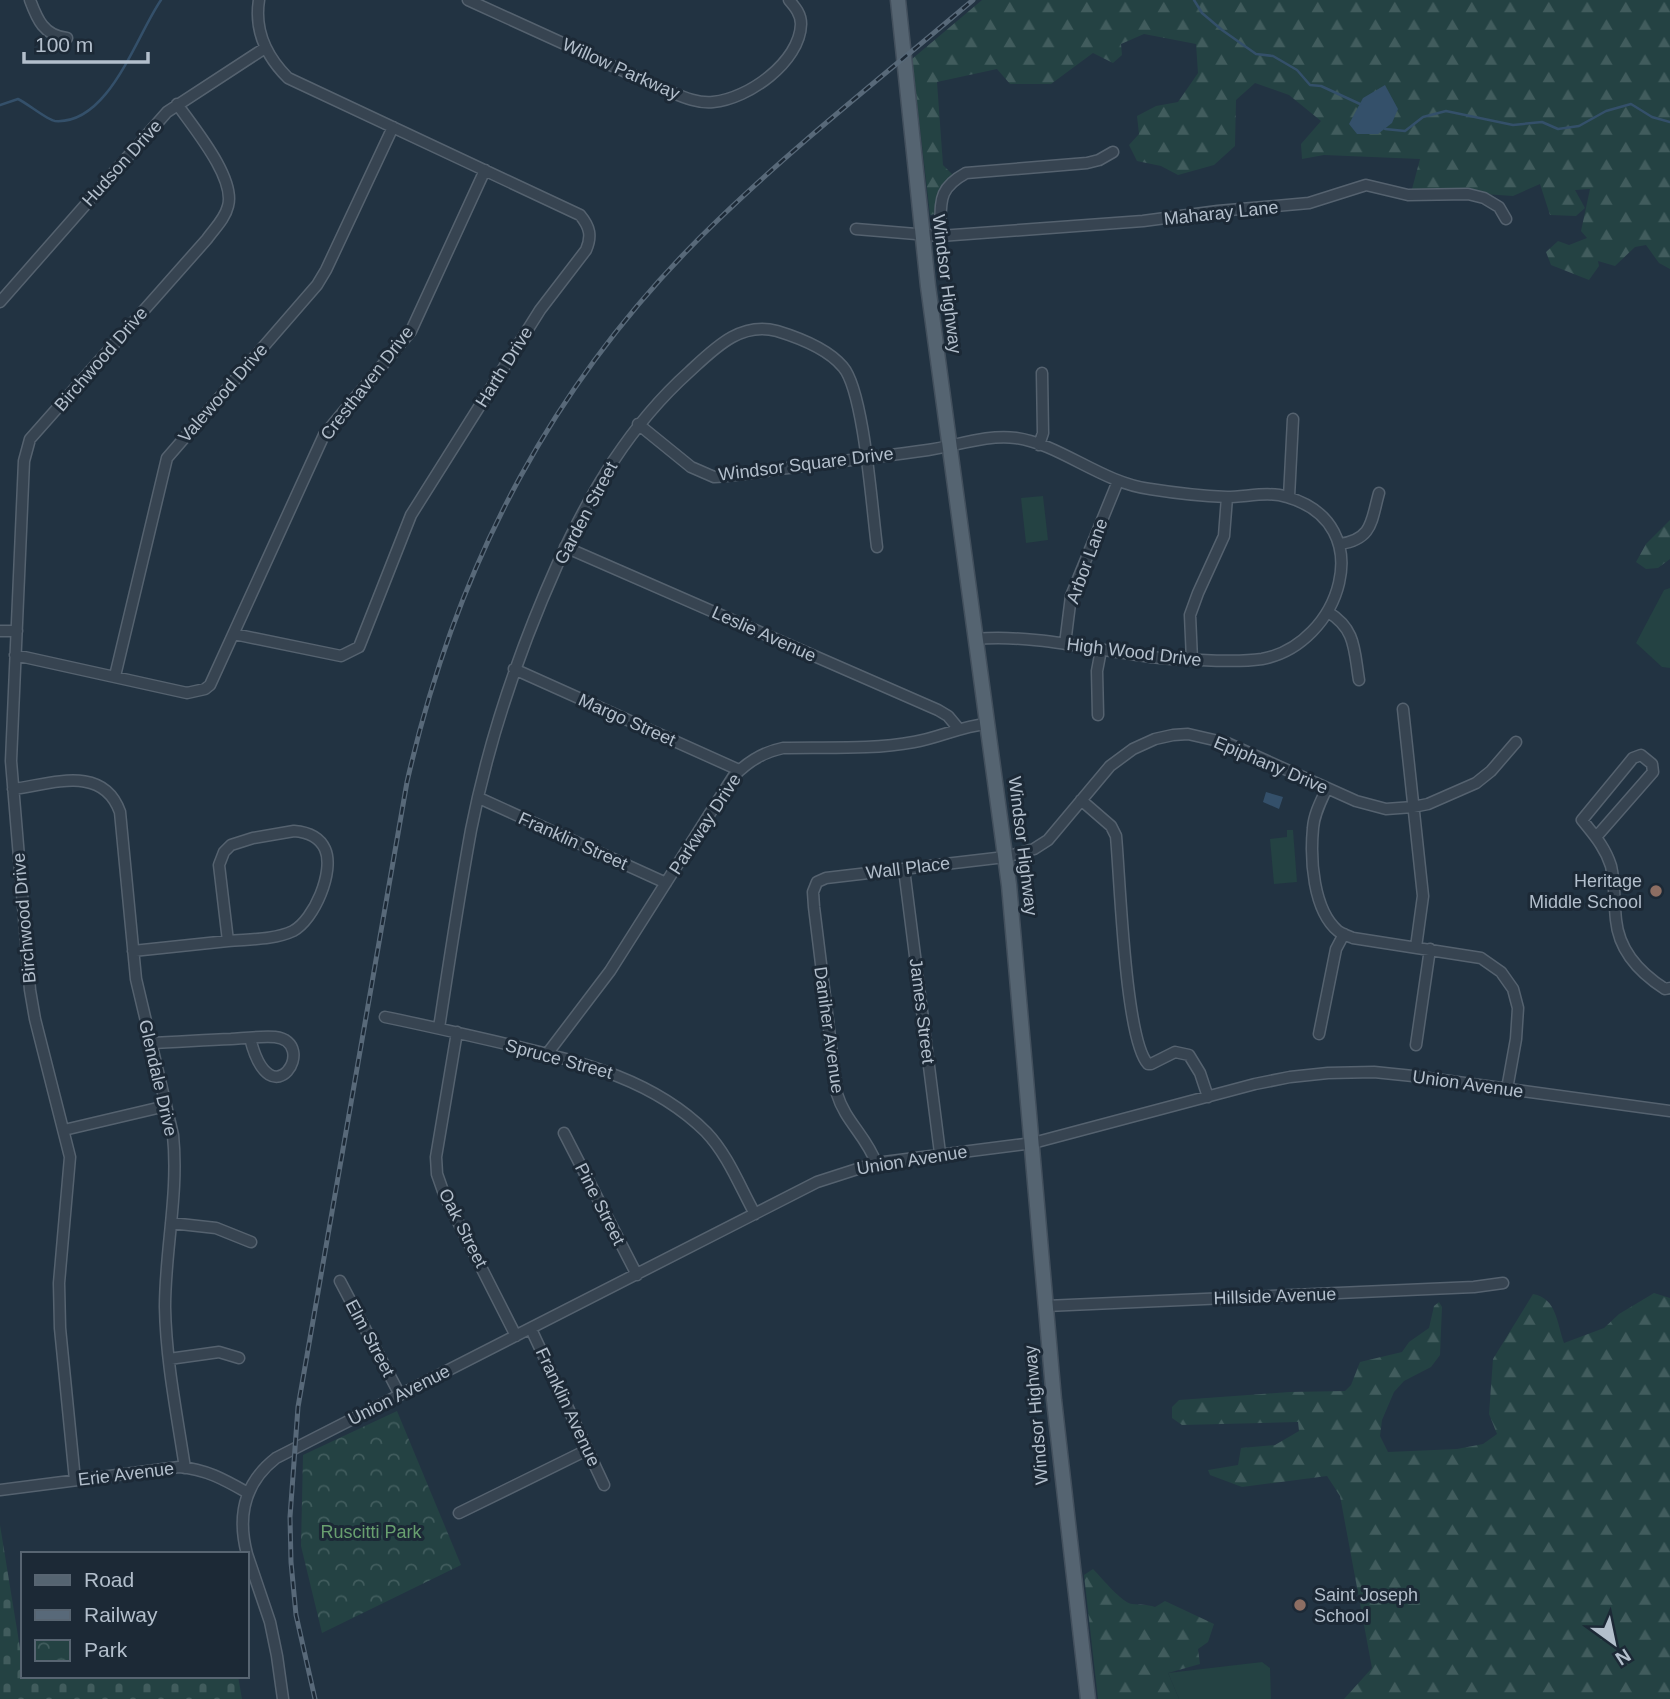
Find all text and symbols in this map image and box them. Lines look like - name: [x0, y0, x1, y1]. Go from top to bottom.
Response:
- scale bar: [24, 21, 149, 65]
- text: 100 m: [35, 33, 93, 56]
- street label: Willow Parkway: [559, 34, 683, 104]
- street label: Hudson Drive: [78, 116, 166, 210]
- street label: Maharay Lane: [1163, 197, 1279, 229]
- street label: Windsor Highway: [929, 213, 965, 355]
- street label: Birchwood Drive: [50, 303, 152, 415]
- street label: Cresthaven Drive: [316, 322, 418, 444]
- street label: Harth Drive: [471, 323, 537, 411]
- street label: Valewood Drive: [175, 339, 271, 447]
- street label: Windsor Square Drive: [717, 443, 895, 485]
- street label: Garden Street: [551, 458, 621, 568]
- street label: Arbor Lane: [1062, 516, 1112, 606]
- street label: Leslie Avenue: [709, 602, 819, 666]
- street label: High Wood Drive: [1065, 634, 1203, 670]
- street label: Margo Street: [575, 690, 679, 750]
- street label: Epiphany Drive: [1211, 732, 1331, 798]
- street label: Parkway Drive: [665, 770, 745, 878]
- street label: Windsor Highway: [1005, 775, 1041, 917]
- street label: Franklin Street: [515, 808, 631, 874]
- street label: Birchwood Drive: [8, 852, 40, 984]
- street label: Wall Place: [865, 853, 951, 883]
- place label: Heritage Middle School: [1529, 871, 1642, 912]
- marker: Heritage Middle School: [1648, 883, 1664, 899]
- street label: James Street: [906, 957, 938, 1065]
- street label: Daniher Avenue: [810, 965, 848, 1095]
- street label: Glendale Drive: [135, 1018, 181, 1138]
- street label: Spruce Street: [503, 1035, 615, 1083]
- street label: Union Avenue: [1411, 1066, 1525, 1102]
- street label: Union Avenue: [855, 1141, 969, 1179]
- street label: Pine Street: [571, 1160, 629, 1248]
- street label: Oak Street: [435, 1185, 491, 1271]
- street label: Hillside Avenue: [1213, 1284, 1337, 1308]
- street label: Elm Street: [341, 1296, 399, 1380]
- street label: Franklin Avenue: [532, 1344, 604, 1470]
- street label: Windsor Highway: [1020, 1344, 1052, 1486]
- street label: Union Avenue: [345, 1361, 453, 1429]
- street label: Erie Avenue: [77, 1458, 175, 1490]
- park label: Ruscitti Park: [320, 1522, 423, 1542]
- legend: [21, 1552, 248, 1678]
- text: Road: [84, 1568, 134, 1591]
- place label: Saint Joseph School: [1314, 1585, 1418, 1626]
- marker: Saint Joseph School: [1292, 1597, 1308, 1613]
- text: Railway: [84, 1603, 158, 1626]
- north arrow: [1579, 1608, 1649, 1678]
- text: Park: [84, 1638, 128, 1661]
- text: N: [1612, 1644, 1634, 1669]

